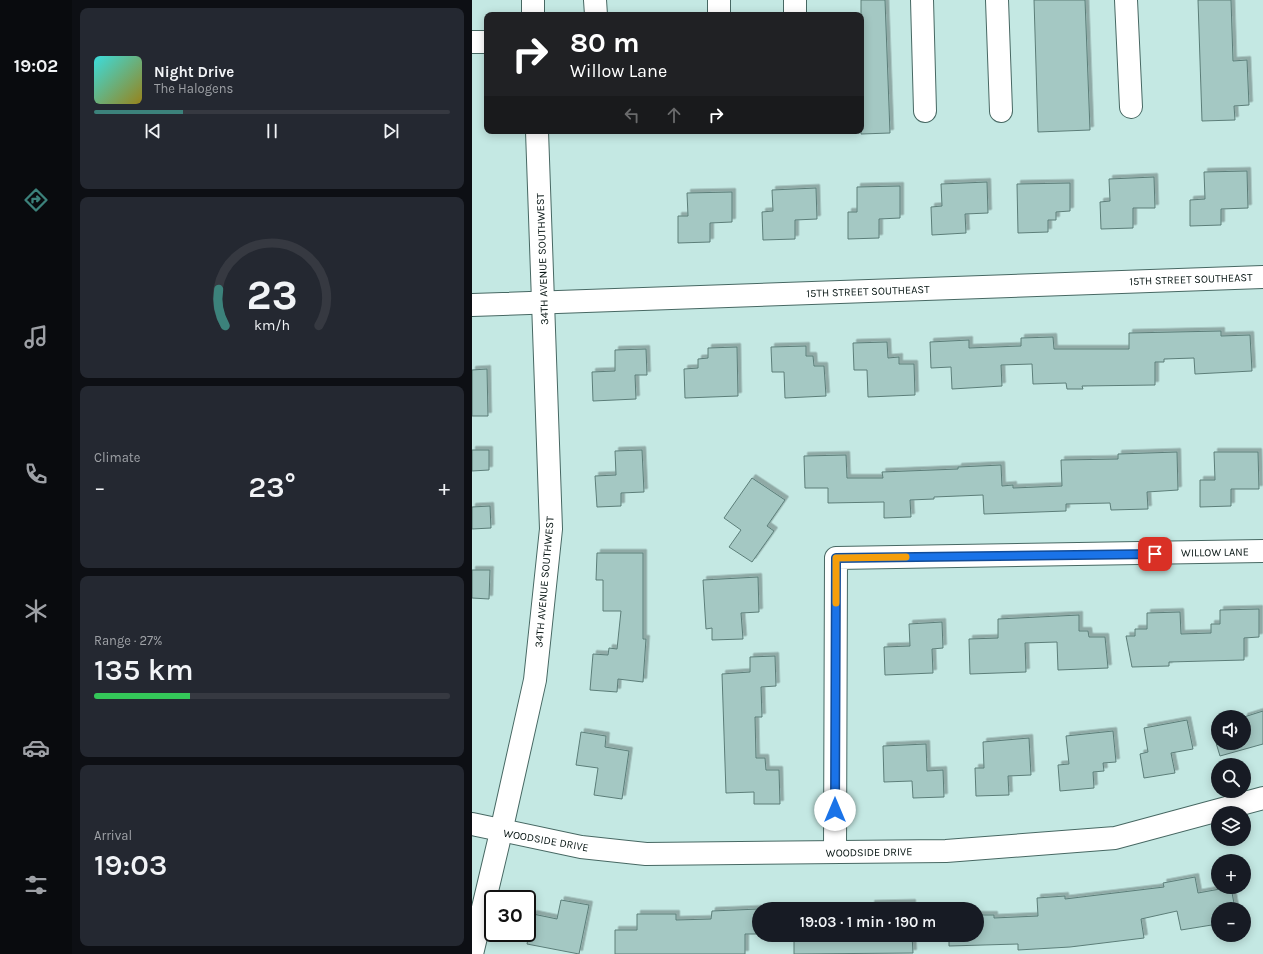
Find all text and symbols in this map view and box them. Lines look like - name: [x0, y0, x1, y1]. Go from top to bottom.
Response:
- text: 80 m: [570, 26, 639, 59]
- icon: right: [504, 28, 556, 80]
- text: 19:02: [14, 55, 58, 77]
- text: Willow Lane: [570, 60, 667, 82]
- text: Night Drive: [154, 63, 234, 81]
- text: The Halogens: [154, 81, 233, 96]
- icon: left: [621, 104, 643, 126]
- icon: ahead: [663, 104, 685, 126]
- icon: right: [705, 104, 727, 126]
- icon: previous: [142, 120, 164, 142]
- icon: pause: [261, 120, 283, 142]
- icon: next: [380, 120, 402, 142]
- icon: directions: [22, 186, 50, 214]
- street label: 34TH AVENUE SOUTHWEST: [534, 192, 551, 325]
- text: 23: [246, 271, 298, 319]
- street label: 15TH STREET SOUTHEAST: [1129, 271, 1253, 288]
- street label: 15TH STREET SOUTHEAST: [806, 283, 930, 300]
- text: km/h: [254, 316, 290, 333]
- icon: music: [22, 323, 50, 351]
- text: Climate: [94, 450, 140, 465]
- icon: phone: [22, 460, 50, 488]
- text: 23°: [248, 469, 296, 505]
- text: −: [94, 475, 106, 501]
- text: +: [438, 475, 450, 501]
- street label: 34TH AVENUE SOUTHWEST: [532, 515, 557, 648]
- pin: [1138, 537, 1172, 571]
- icon: arrive: [1144, 543, 1166, 565]
- street label: WILLOW LANE: [1181, 545, 1249, 560]
- icon: climate: [22, 597, 50, 625]
- text: Range · 27%: [94, 633, 163, 648]
- text: 135 km: [94, 652, 194, 688]
- map controls: [1211, 710, 1251, 942]
- button: sound: [1211, 710, 1251, 750]
- icon: car: [22, 734, 50, 762]
- button: search: [1211, 758, 1251, 798]
- position arrow: [814, 789, 856, 831]
- button: layers: [1211, 806, 1251, 846]
- street label: WOODSIDE DRIVE: [502, 827, 590, 854]
- text: Arrival: [94, 828, 132, 843]
- street label: WOODSIDE DRIVE: [826, 845, 912, 860]
- text: 19:03: [94, 847, 167, 883]
- button: +: [1211, 854, 1251, 894]
- icon: filters: [22, 871, 50, 899]
- speed limit sign: 30: [484, 890, 536, 942]
- button: −: [1211, 902, 1251, 942]
- text: 19:03 · 1 min · 190 m: [800, 913, 936, 931]

